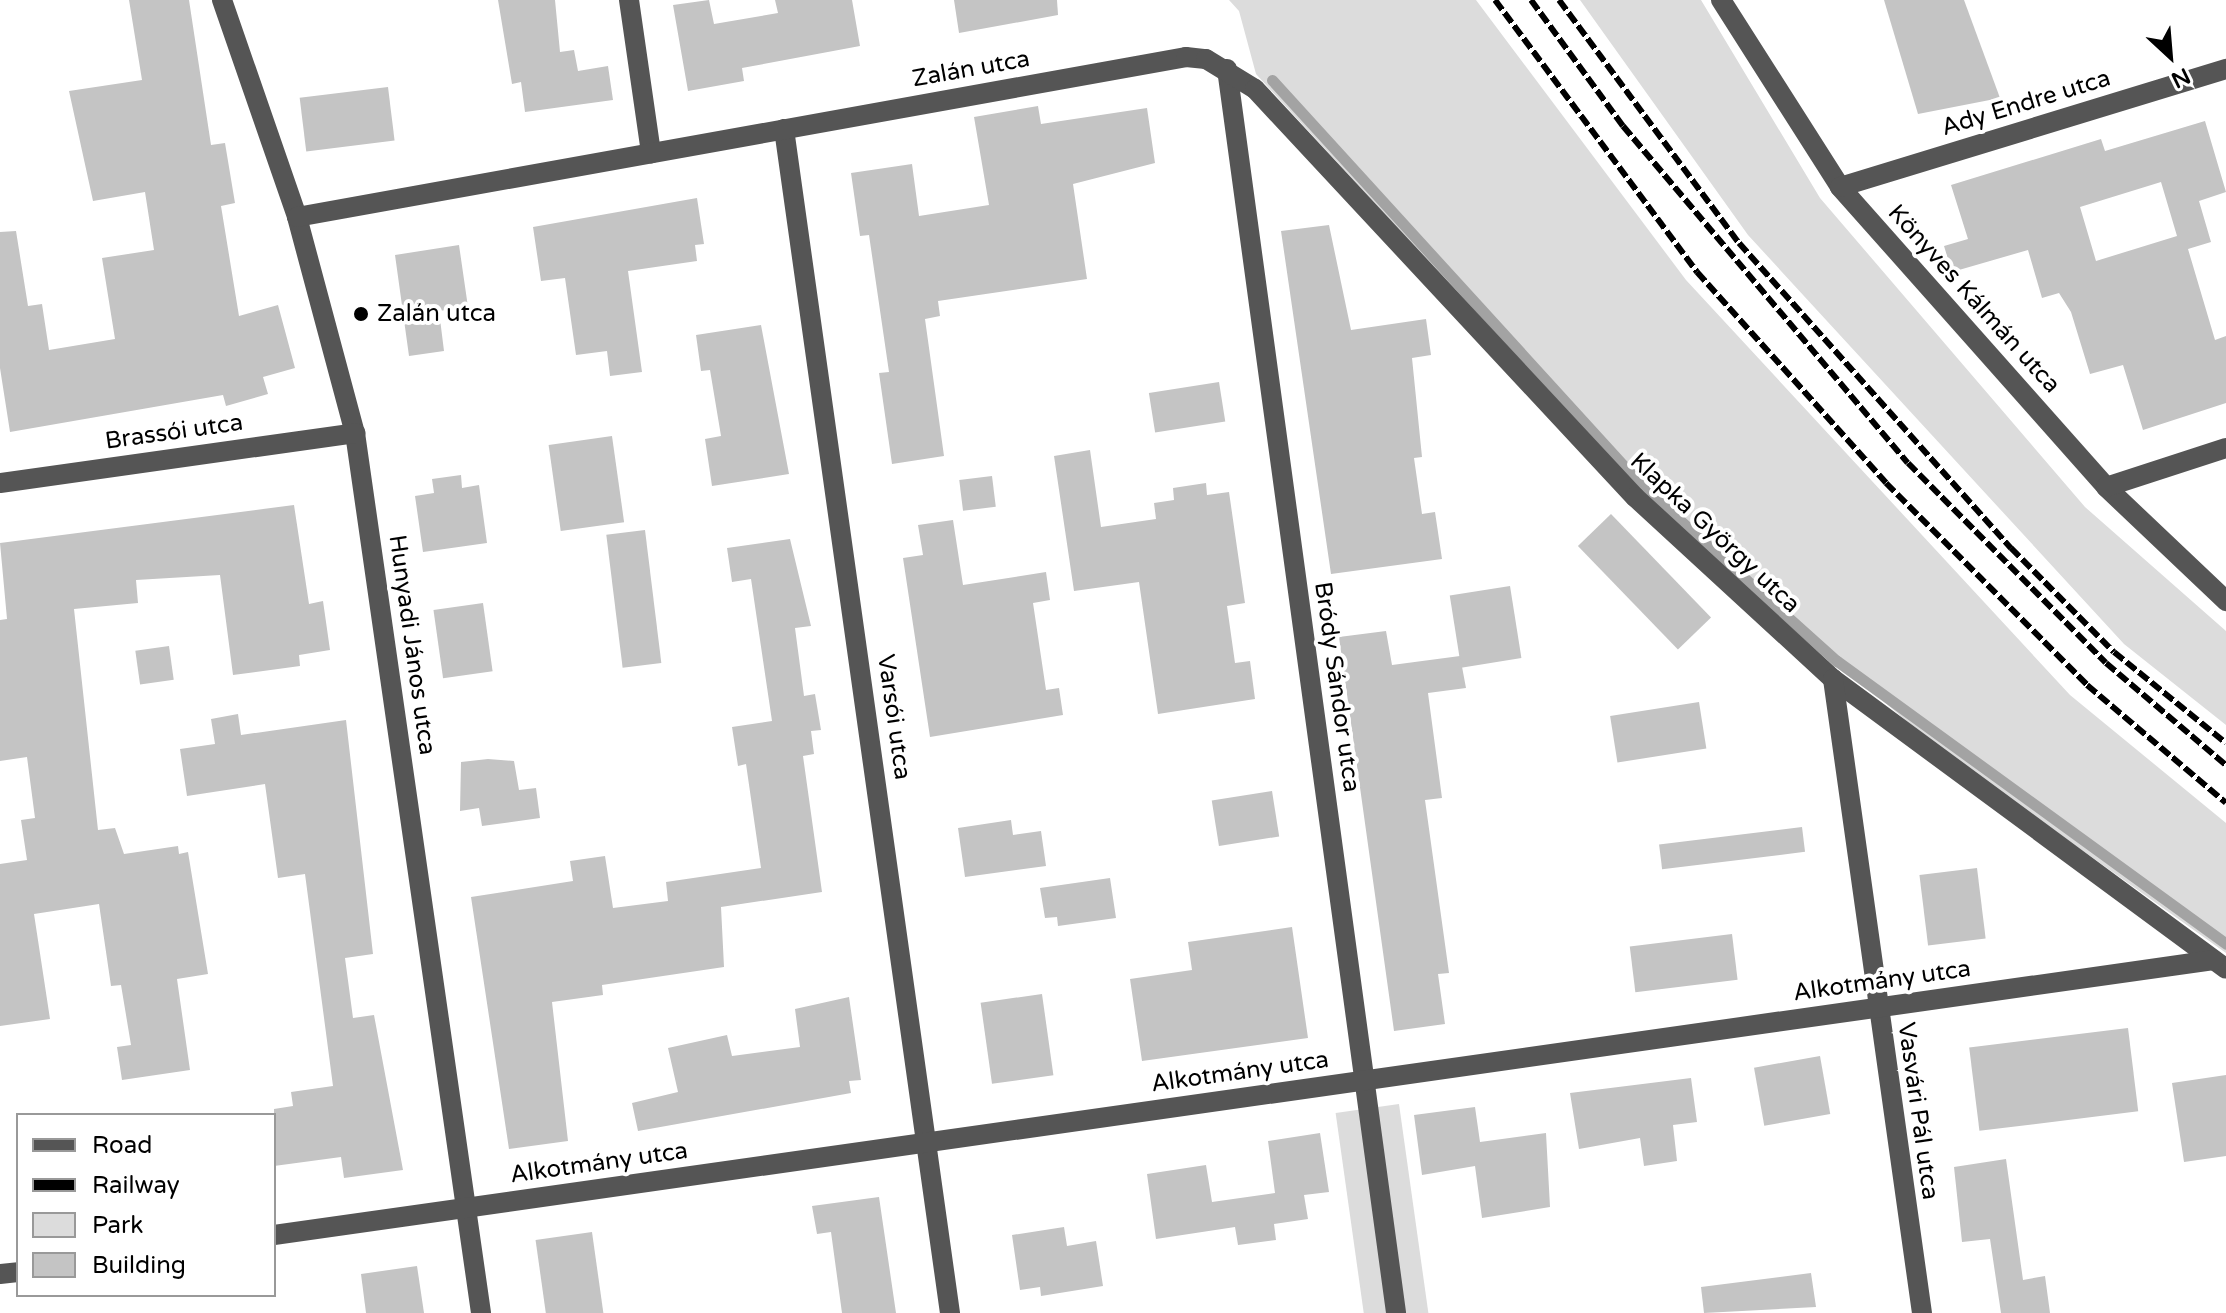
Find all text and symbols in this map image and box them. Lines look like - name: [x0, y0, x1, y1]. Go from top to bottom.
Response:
- north arrow: [2130, 16, 2210, 96]
- street label: Zalán utca: [910, 44, 1032, 94]
- text: N: [2167, 62, 2194, 93]
- street label: Ady Endre utca: [1938, 64, 2114, 142]
- street label: Könyves Kálmán utca: [1882, 199, 2066, 399]
- place label: Zalán utca: [377, 300, 496, 328]
- marker: Zalán utca: [352, 305, 370, 323]
- street label: Brassói utca: [103, 408, 245, 456]
- street label: Klapka György utca: [1624, 447, 1806, 619]
- street label: Hunyadi János utca: [382, 533, 442, 757]
- street label: Bródy Sándor utca: [1308, 580, 1366, 794]
- street label: Varsói utca: [871, 652, 917, 782]
- street label: Alkotmány utca: [1791, 954, 1973, 1008]
- street label: Vasvári Pál utca: [1891, 1020, 1945, 1202]
- street label: Alkotmány utca: [1149, 1045, 1331, 1099]
- legend: [16, 1113, 276, 1297]
- text: Road: [92, 1131, 152, 1160]
- street label: Alkotmány utca: [508, 1136, 690, 1190]
- text: Railway: [92, 1171, 180, 1200]
- text: Park: [92, 1211, 143, 1240]
- text: Building: [92, 1251, 186, 1280]

